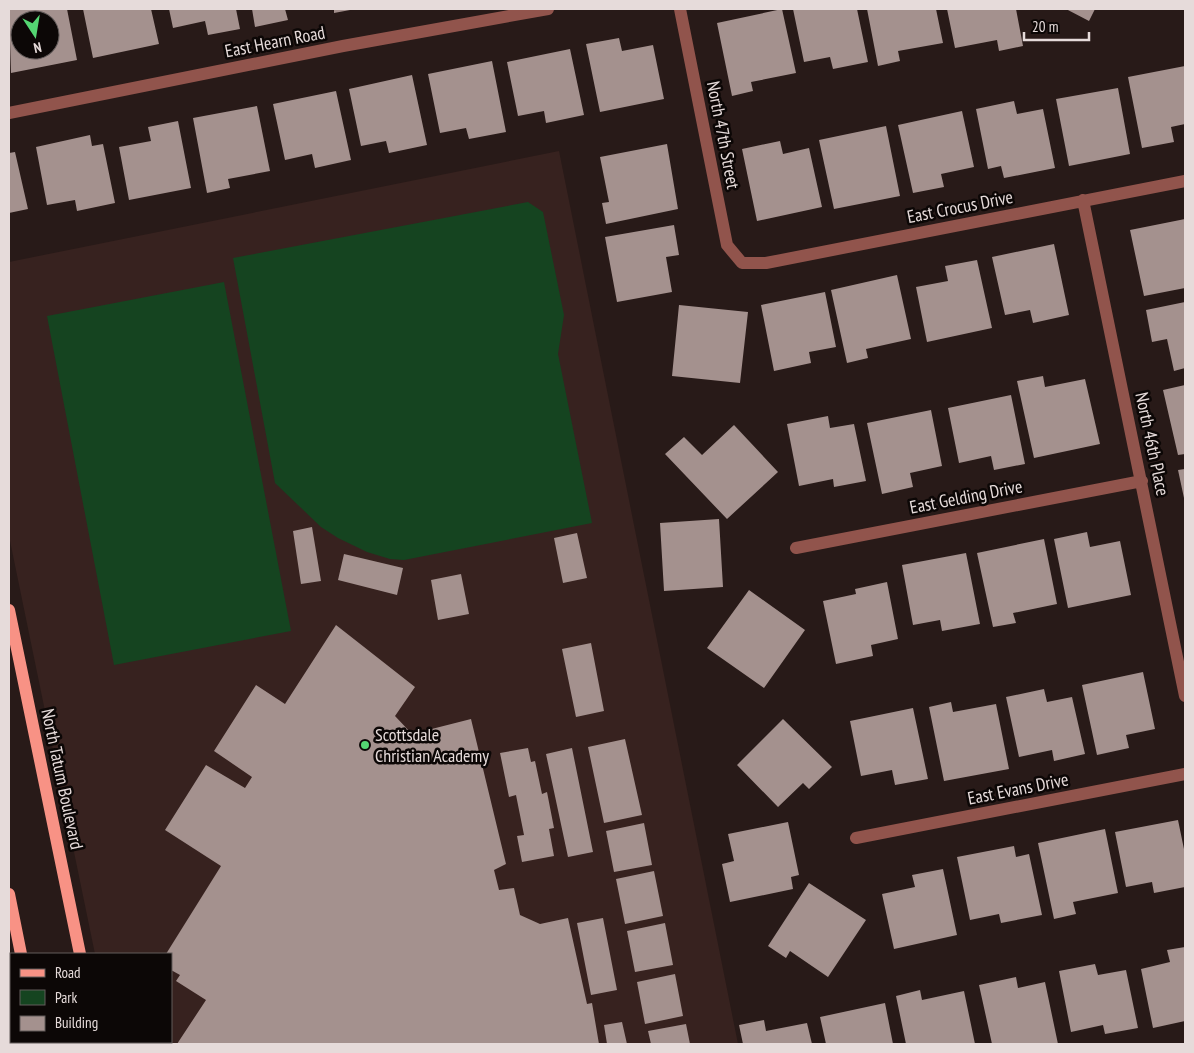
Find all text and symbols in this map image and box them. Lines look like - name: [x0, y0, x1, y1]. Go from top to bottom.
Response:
- north arrow: [10, 10, 60, 60]
- scale bar: [1024, 10, 1089, 42]
- text: 20 m: [1032, 17, 1058, 36]
- street label: East Hearn Road: [223, 21, 327, 62]
- text: N: [32, 38, 43, 57]
- street label: North 47th Street: [702, 79, 745, 191]
- street label: East Crocus Drive: [905, 185, 1015, 228]
- street label: North 46th Place: [1130, 390, 1175, 498]
- street label: East Gelding Drive: [908, 474, 1024, 519]
- street label: North Tatum Boulevard: [36, 706, 89, 851]
- place label: Scottsdale Christian Academy: [375, 723, 489, 767]
- marker: Scottsdale Christian Academy: [359, 739, 371, 751]
- street label: East Evans Drive: [966, 767, 1070, 810]
- legend: [10, 953, 172, 1043]
- text: Road: [55, 963, 81, 982]
- text: Park: [55, 988, 77, 1007]
- text: Building: [55, 1013, 98, 1032]

